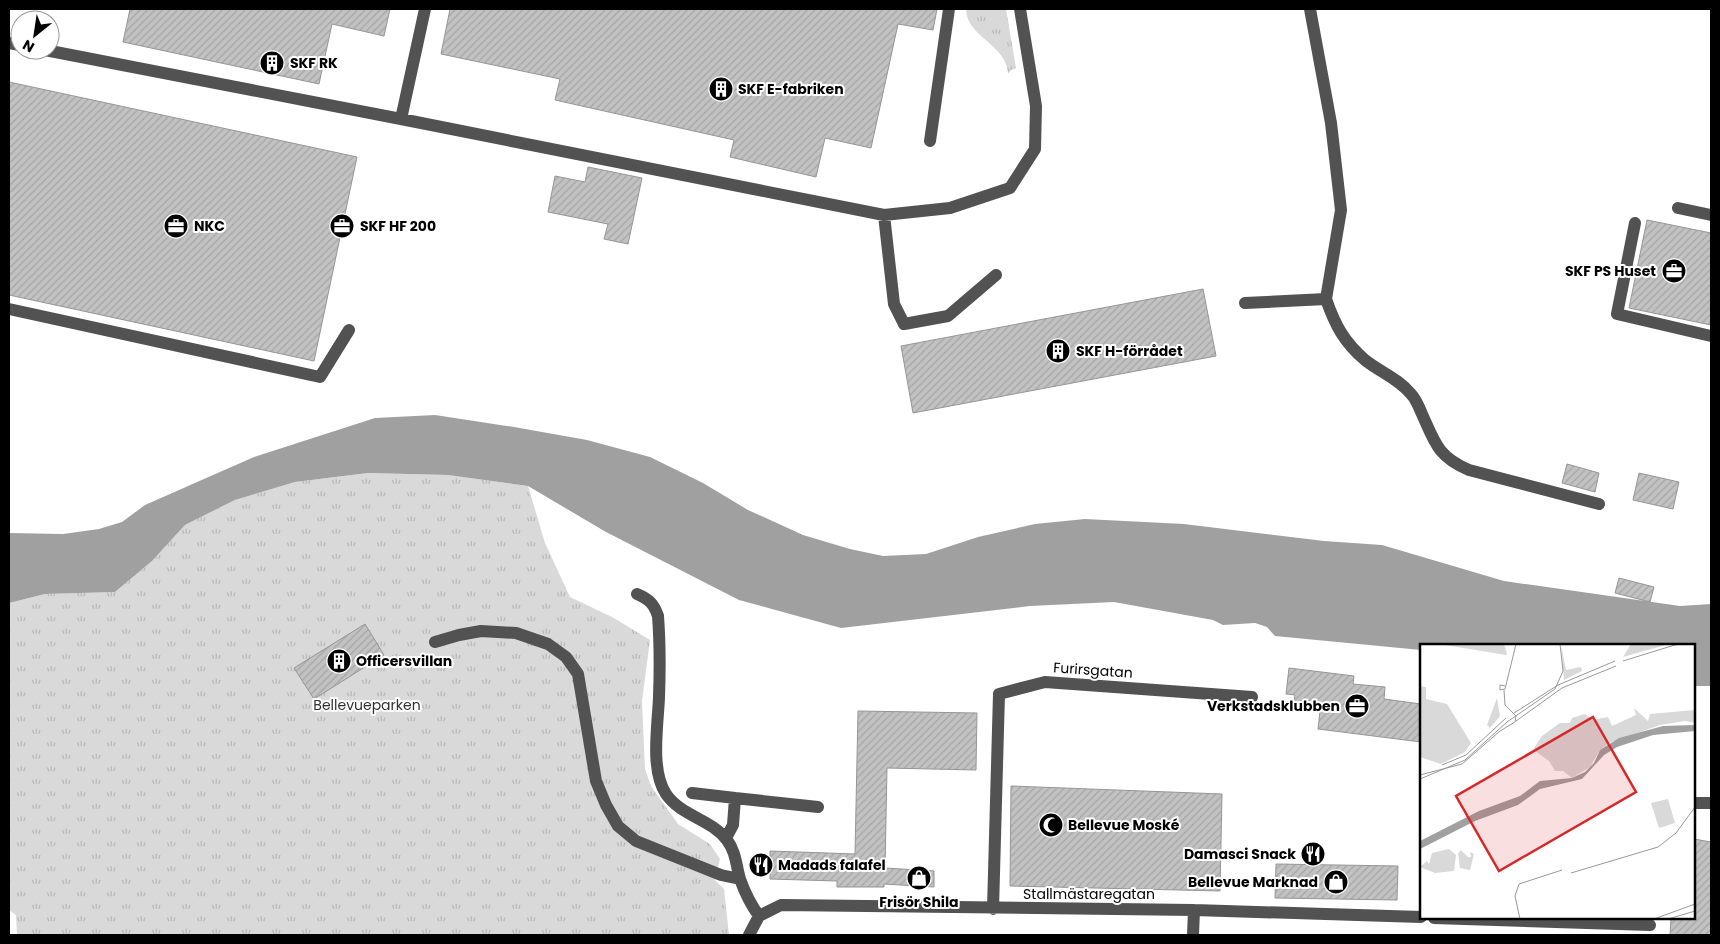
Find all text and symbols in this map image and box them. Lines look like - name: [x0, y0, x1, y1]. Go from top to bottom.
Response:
- north arrow: [10, 10, 60, 60]
- text: N: [19, 35, 38, 58]
- building icon: SKF RK: [259, 50, 285, 76]
- place label: SKF RK: [290, 53, 338, 73]
- building icon: SKF E-fabriken: [708, 76, 734, 102]
- place label: SKF E-fabriken: [738, 79, 844, 99]
- office icon: NKC: [163, 213, 189, 239]
- office icon: SKF HF 200: [329, 213, 355, 239]
- place label: NKC: [194, 216, 225, 236]
- place label: SKF HF 200: [360, 216, 436, 236]
- office icon: SKF PS Huset: [1661, 258, 1687, 284]
- place label: SKF PS Huset: [1565, 261, 1656, 281]
- building icon: SKF H-förrådet: [1045, 338, 1071, 364]
- place label: SKF H-förrådet: [1076, 341, 1183, 361]
- inset map: [1420, 644, 1695, 919]
- building icon: Officersvillan: [326, 648, 352, 674]
- place label: Officersvillan: [356, 651, 452, 671]
- street label: Furirsgatan: [1053, 657, 1133, 683]
- office icon: Verkstadsklubben: [1344, 693, 1370, 719]
- park label: Bellevueparken: [313, 695, 421, 715]
- place label: Verkstadsklubben: [1207, 696, 1340, 716]
- mosque icon: Bellevue Moské: [1038, 812, 1064, 838]
- place label: Bellevue Moské: [1068, 815, 1180, 835]
- restaurant icon: Damasci Snack: [1300, 841, 1326, 867]
- place label: Damasci Snack: [1184, 844, 1296, 864]
- restaurant icon: Madads falafel: [748, 852, 774, 878]
- place label: Madads falafel: [778, 855, 886, 875]
- shop icon: Frisör Shila: [906, 865, 932, 891]
- shop icon: Bellevue Marknad: [1323, 869, 1349, 895]
- place label: Bellevue Marknad: [1188, 872, 1318, 892]
- street label: Stallmästaregatan: [1023, 884, 1155, 904]
- place label: Frisör Shila: [879, 892, 959, 912]

